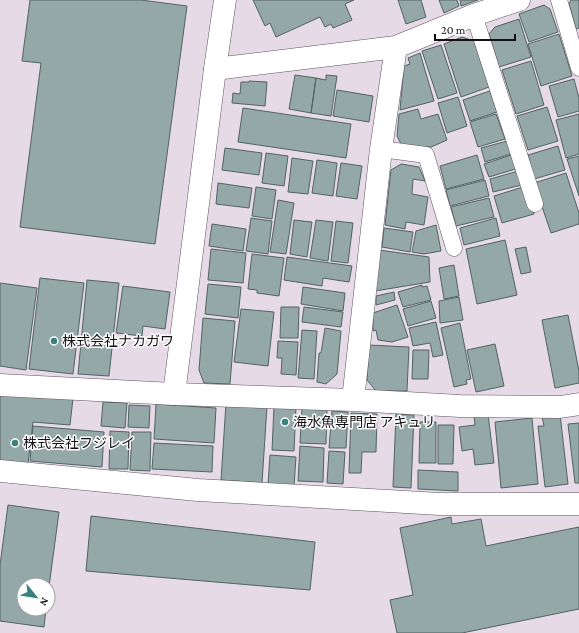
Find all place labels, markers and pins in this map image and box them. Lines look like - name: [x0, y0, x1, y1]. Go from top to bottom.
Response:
- place label: 株式会社ナカガワ: [62, 333, 174, 349]
- marker: 株式会社ナカガワ: [49, 336, 59, 346]
- place label: 海水魚専門店 アキュリ: [293, 414, 436, 430]
- marker: 海水魚専門店 アキュリ: [280, 417, 290, 427]
- place label: 株式会社フジレイ: [23, 435, 135, 451]
- marker: 株式会社フジレイ: [10, 438, 20, 448]

